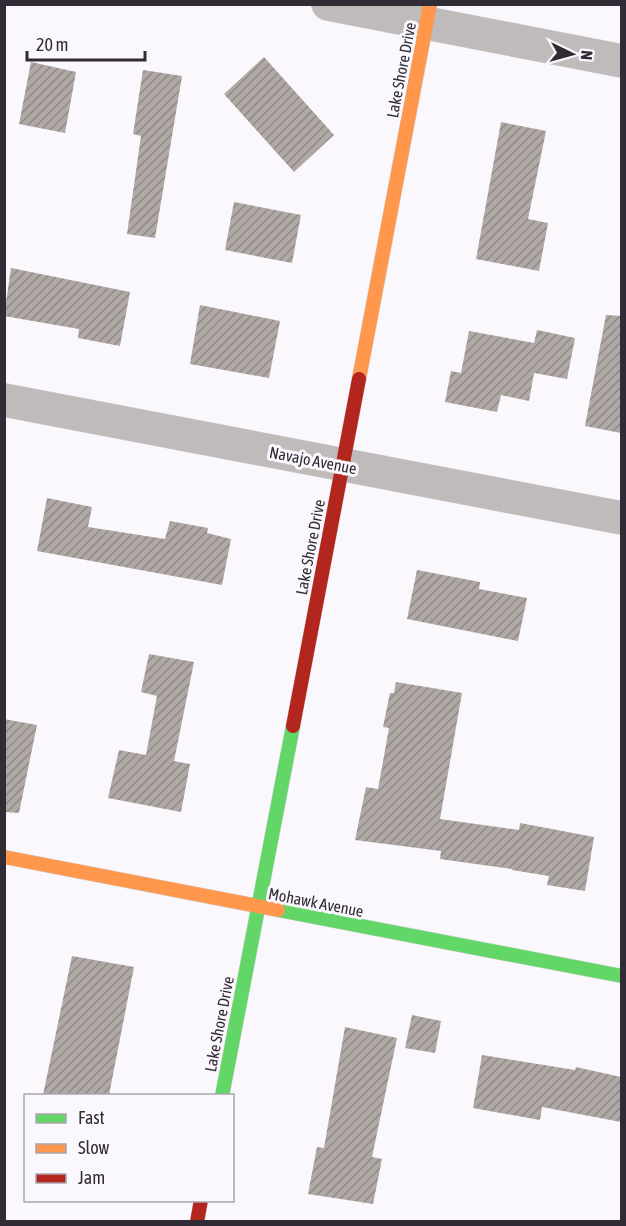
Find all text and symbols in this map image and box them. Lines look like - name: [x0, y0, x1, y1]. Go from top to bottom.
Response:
- street label: Lake Shore Drive: [383, 21, 419, 119]
- scale bar: [27, 24, 146, 62]
- north arrow: [542, 24, 602, 84]
- text: 20 m: [36, 34, 68, 55]
- text: N: [578, 50, 596, 61]
- street label: Navajo Avenue: [268, 443, 358, 478]
- street label: Lake Shore Drive: [292, 498, 328, 596]
- street label: Mohawk Avenue: [267, 884, 365, 920]
- street label: Lake Shore Drive: [201, 975, 237, 1073]
- legend: [24, 1094, 234, 1202]
- text: Fast: [78, 1107, 105, 1128]
- text: Slow: [78, 1137, 109, 1158]
- text: Jam: [78, 1167, 105, 1188]

